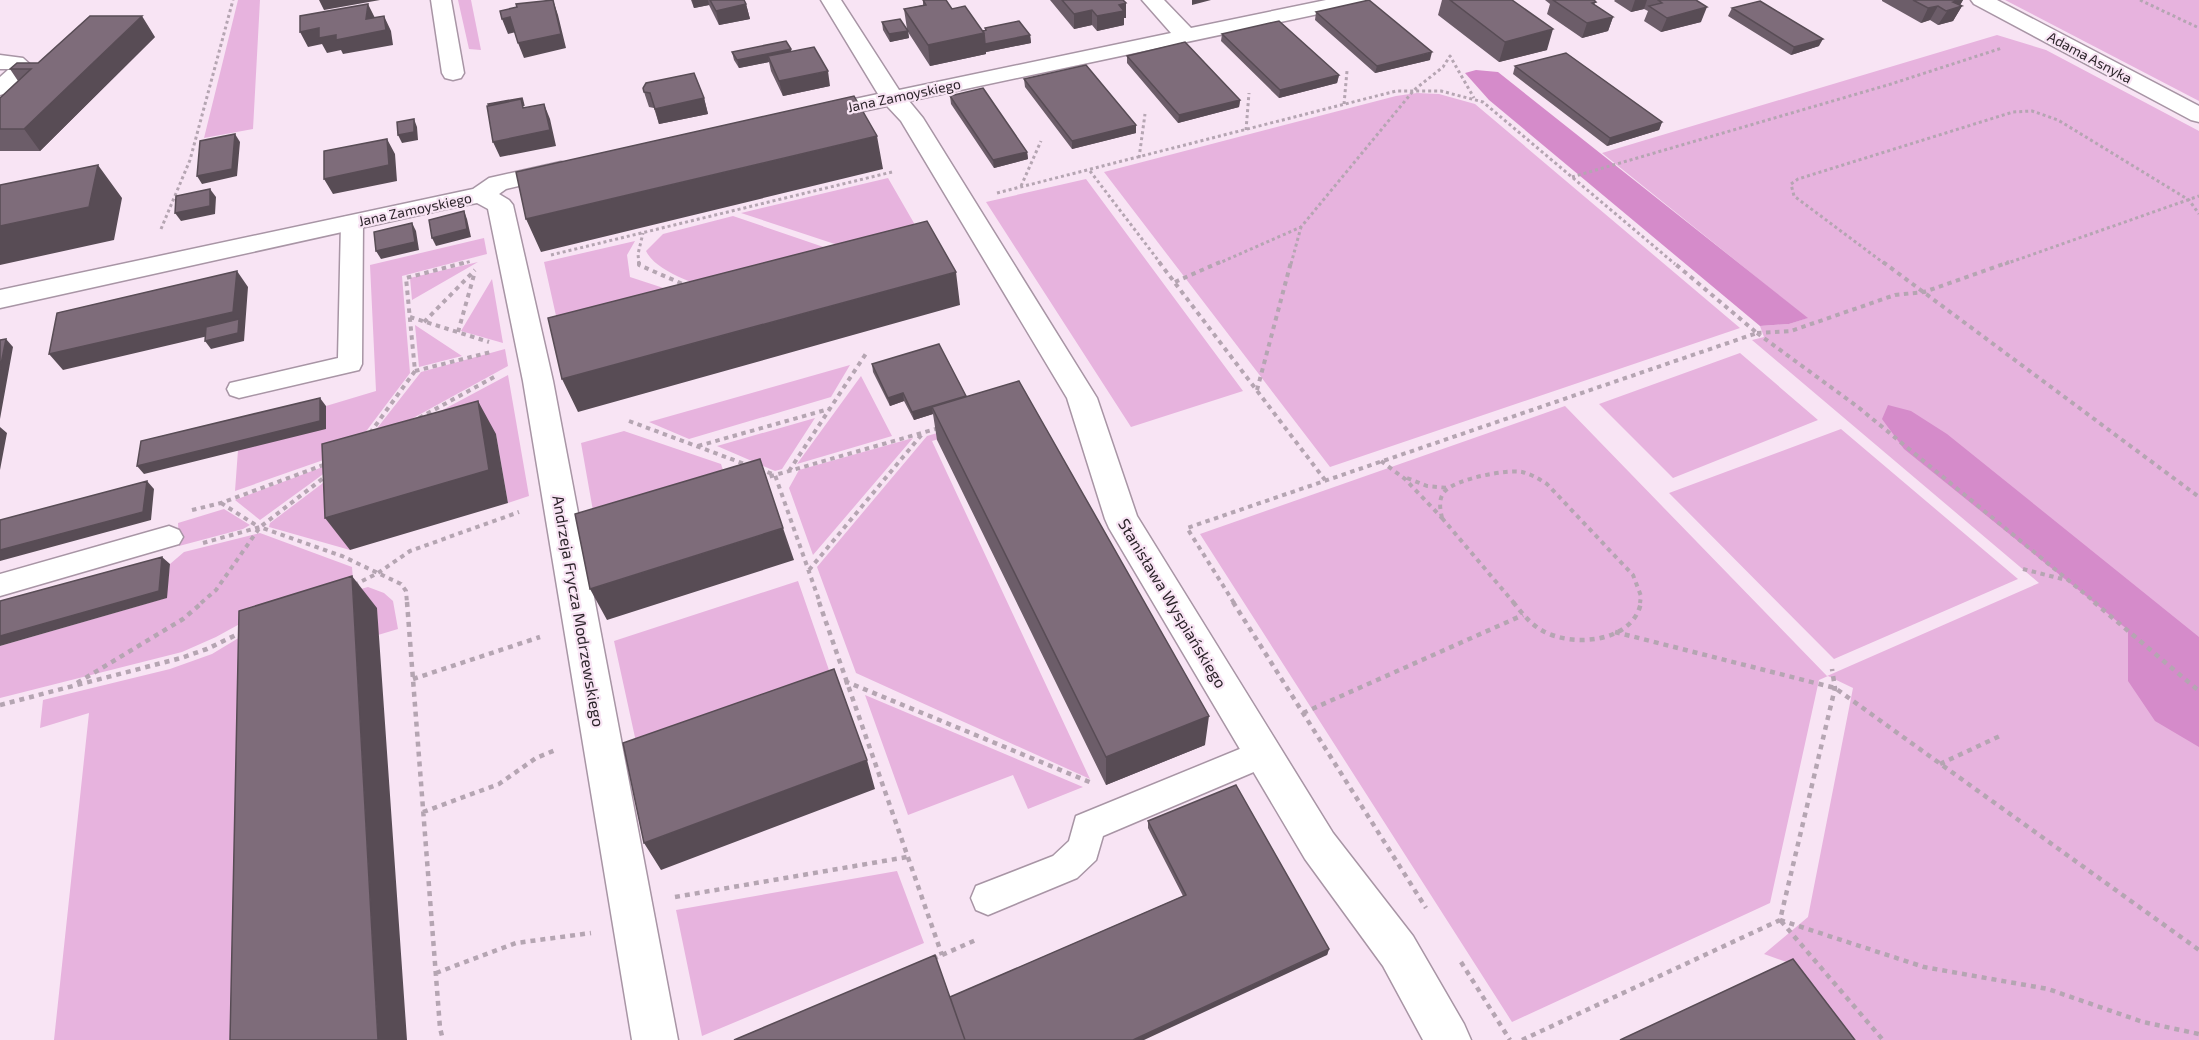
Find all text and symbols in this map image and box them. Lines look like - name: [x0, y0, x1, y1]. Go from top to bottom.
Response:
- street label: Adama Asnyka: [2045, 28, 2135, 86]
- street label: Jana Zamoyskiego: [846, 75, 962, 115]
- street label: Jana Zamoyskiego: [357, 189, 473, 229]
- street label: Andrzeja Frycza Modrzewskiego: [548, 494, 609, 728]
- street label: Stanisława Wyspiańskiego: [1115, 515, 1231, 691]

